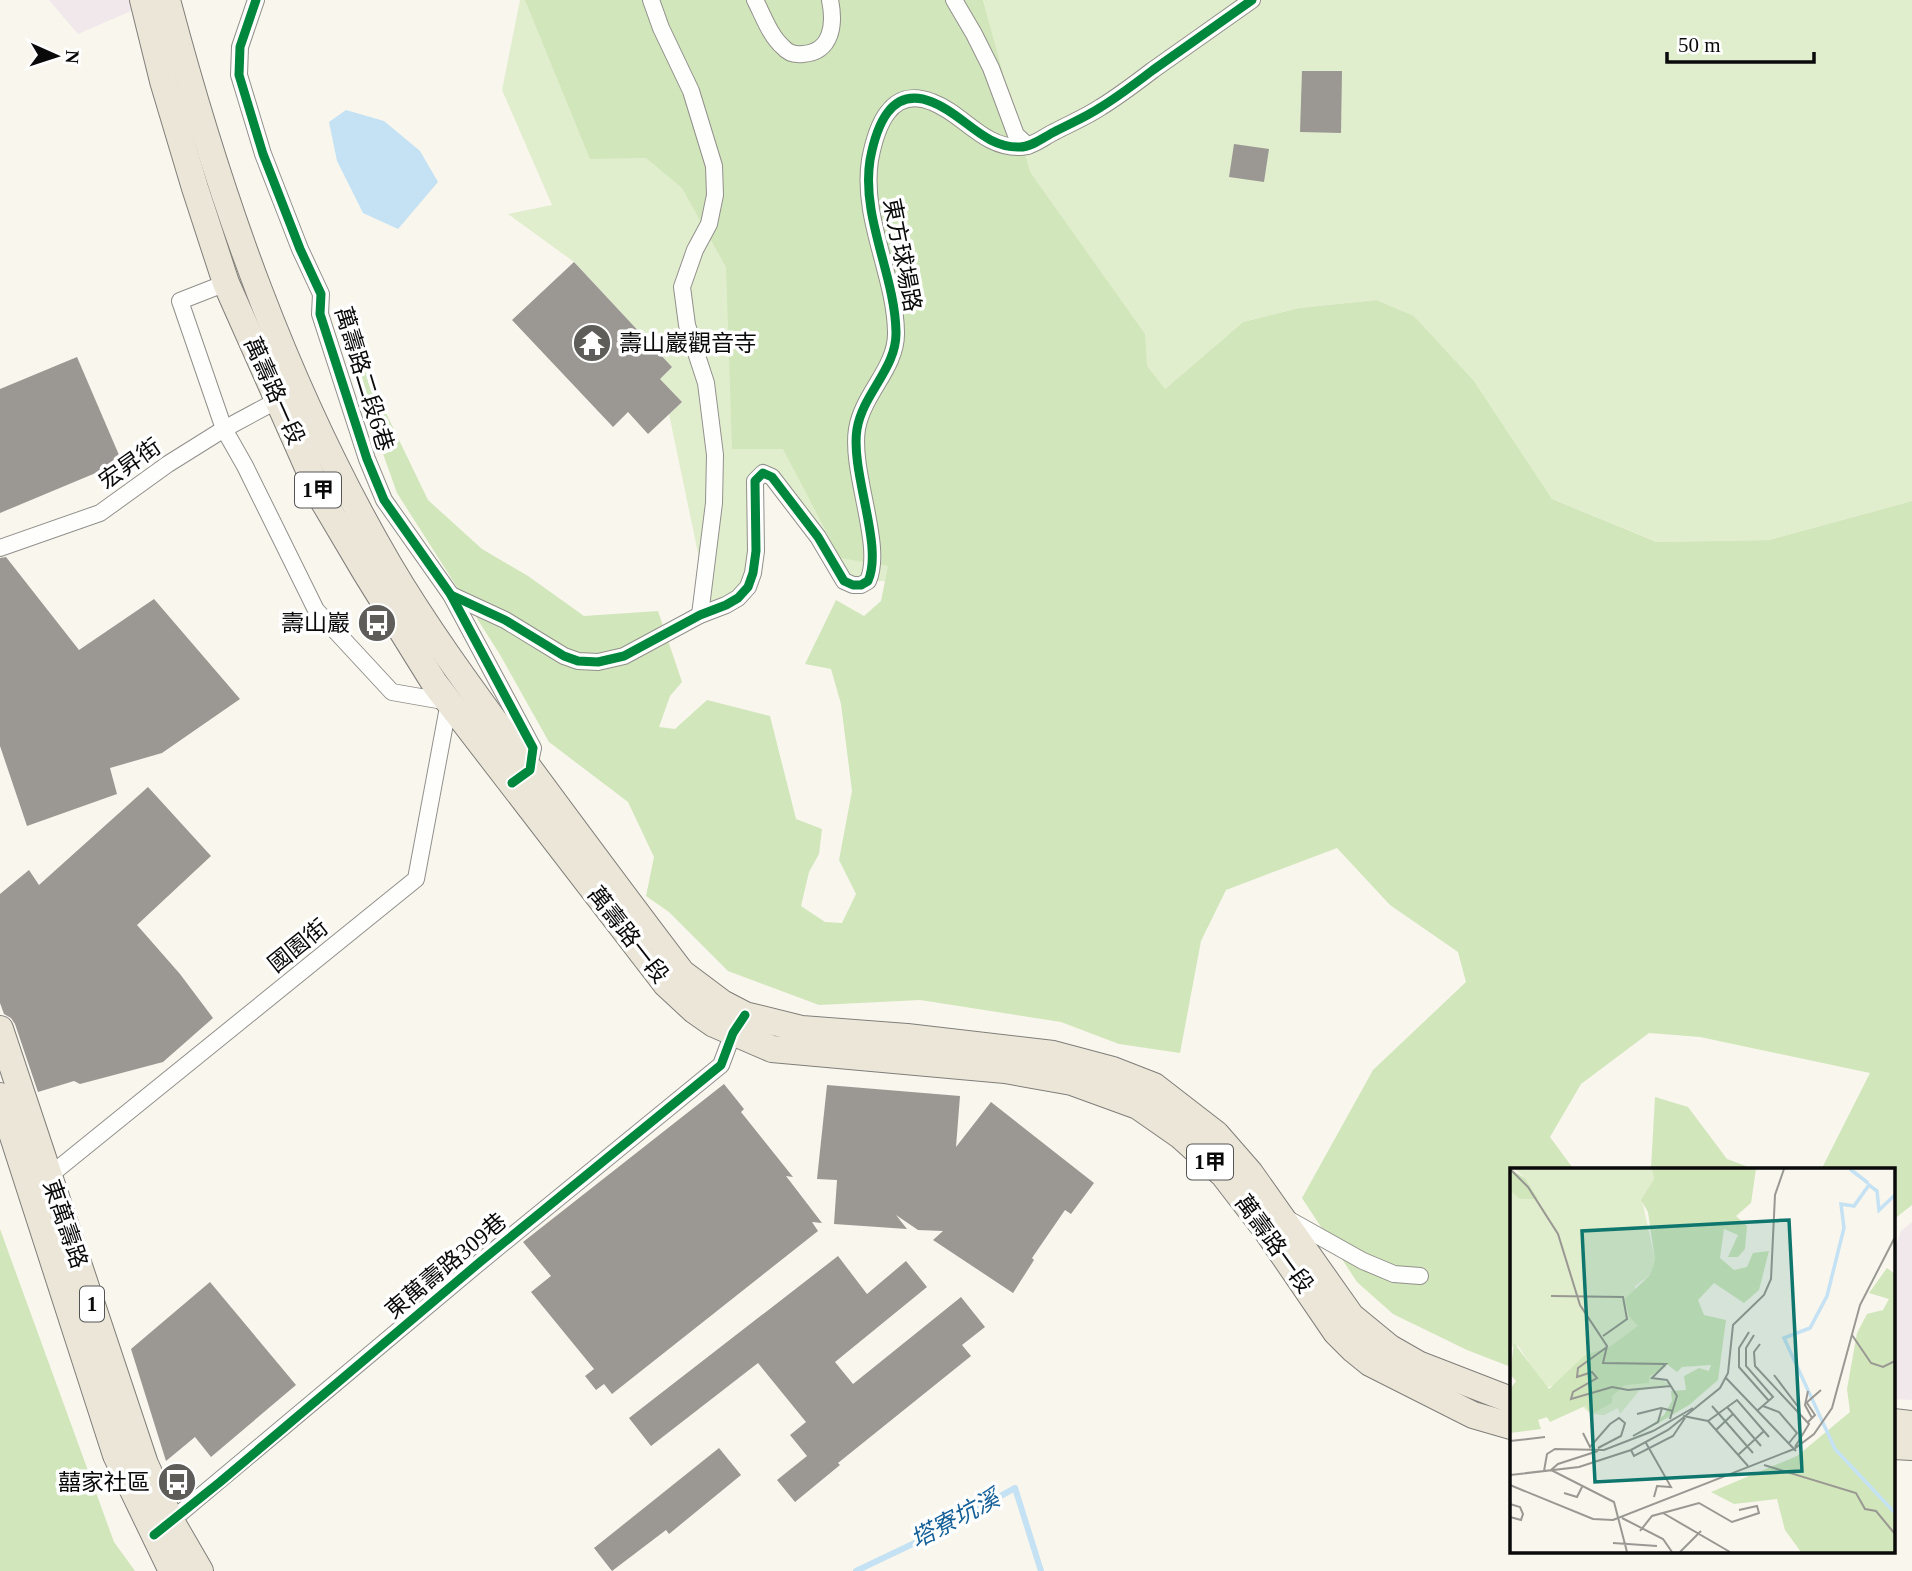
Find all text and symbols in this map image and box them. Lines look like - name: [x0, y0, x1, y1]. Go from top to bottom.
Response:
- north arrow: [21, 21, 91, 91]
- scale bar: [1667, 21, 1814, 65]
- text: 50 m: [1678, 33, 1721, 57]
- text: N: [62, 49, 83, 65]
- street label: 東方球場路: [879, 196, 925, 314]
- street label: 萬壽路二段6巷: [330, 304, 398, 454]
- temple icon: 壽山巖觀音寺: [571, 322, 613, 364]
- place label: 壽山巖觀音寺: [619, 331, 757, 356]
- street label: 萬壽路一段: [239, 333, 309, 449]
- street label: 宏昇街: [95, 434, 165, 494]
- road number: 1甲: [295, 472, 341, 508]
- bus stop icon: 壽山巖: [356, 602, 398, 644]
- place label: 壽山巖: [281, 611, 350, 636]
- street label: 萬壽路一段: [583, 882, 673, 988]
- street label: 國園街: [263, 915, 333, 977]
- road number: 1甲: [1187, 1144, 1233, 1180]
- inset map: [1510, 1168, 1895, 1554]
- street label: 東萬壽路: [38, 1176, 92, 1272]
- street label: 萬壽路一段: [1230, 1190, 1318, 1298]
- street label: 東萬壽路309巷: [381, 1208, 511, 1324]
- road number: 1: [80, 1286, 104, 1322]
- bus stop icon: 囍家社區: [156, 1461, 198, 1503]
- place label: 囍家社區: [58, 1470, 150, 1495]
- water label: 塔寮坑溪: [907, 1484, 1006, 1553]

